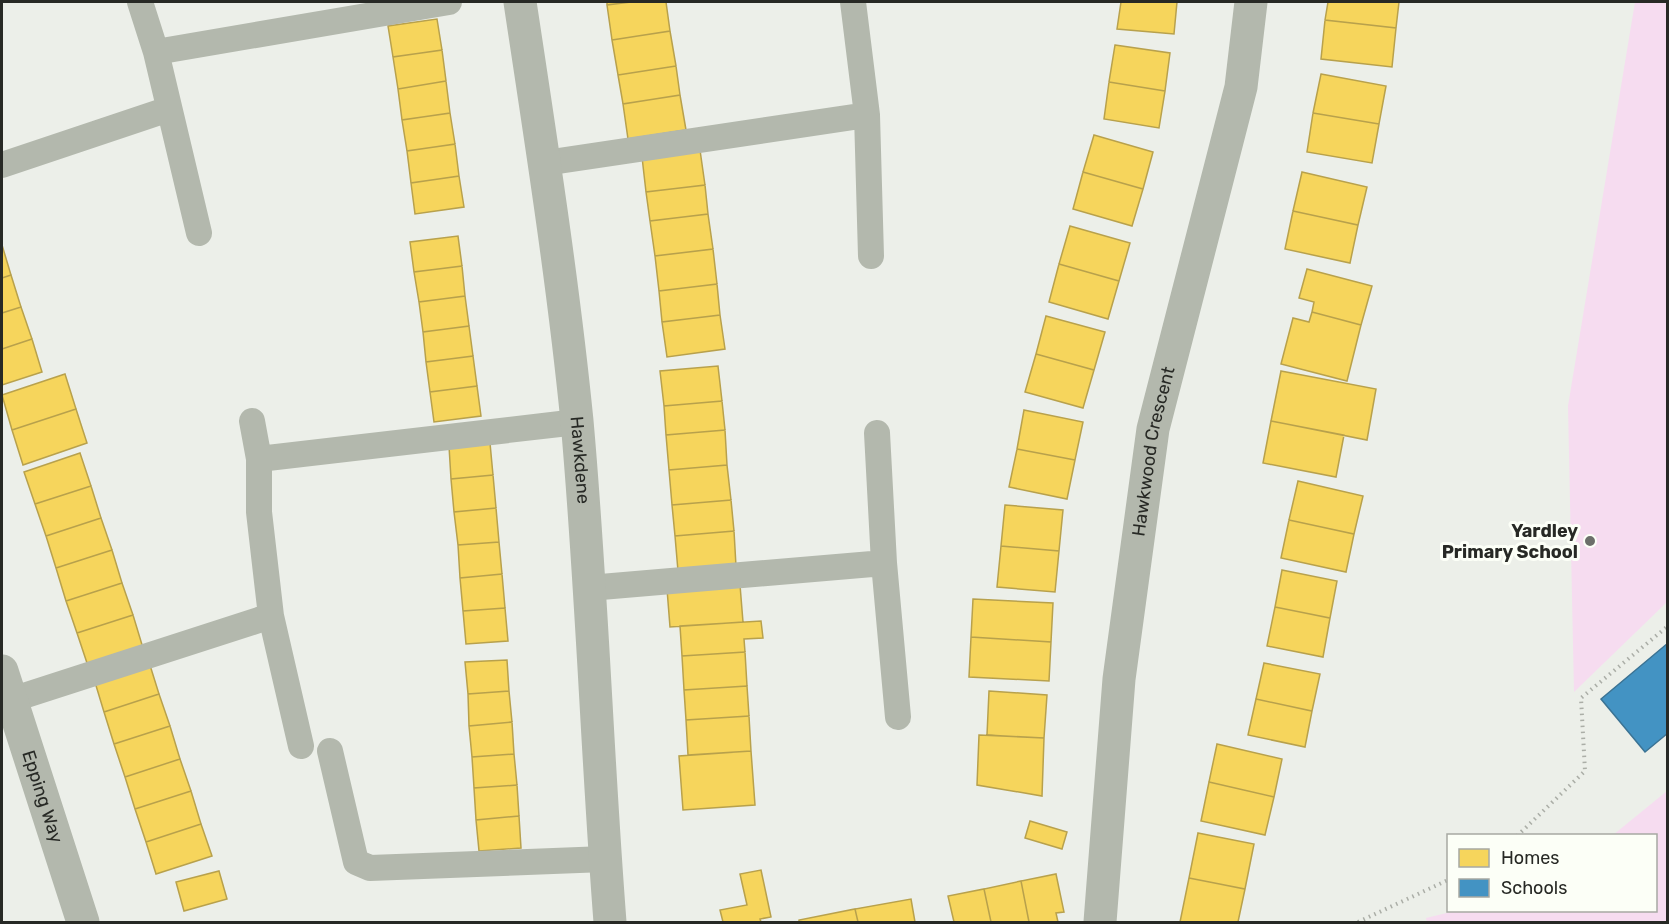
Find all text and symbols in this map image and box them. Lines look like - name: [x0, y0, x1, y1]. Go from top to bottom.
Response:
- street label: Hawkwood Crescent: [1128, 364, 1180, 538]
- street label: Hawkdene: [566, 415, 595, 505]
- place label: Yardley Primary School: [1442, 520, 1578, 563]
- marker: Yardley Primary School: [1583, 534, 1597, 548]
- street label: Epping Way: [17, 747, 68, 846]
- legend: [1447, 834, 1657, 912]
- text: Homes: [1501, 847, 1559, 869]
- text: Schools: [1501, 877, 1567, 899]

